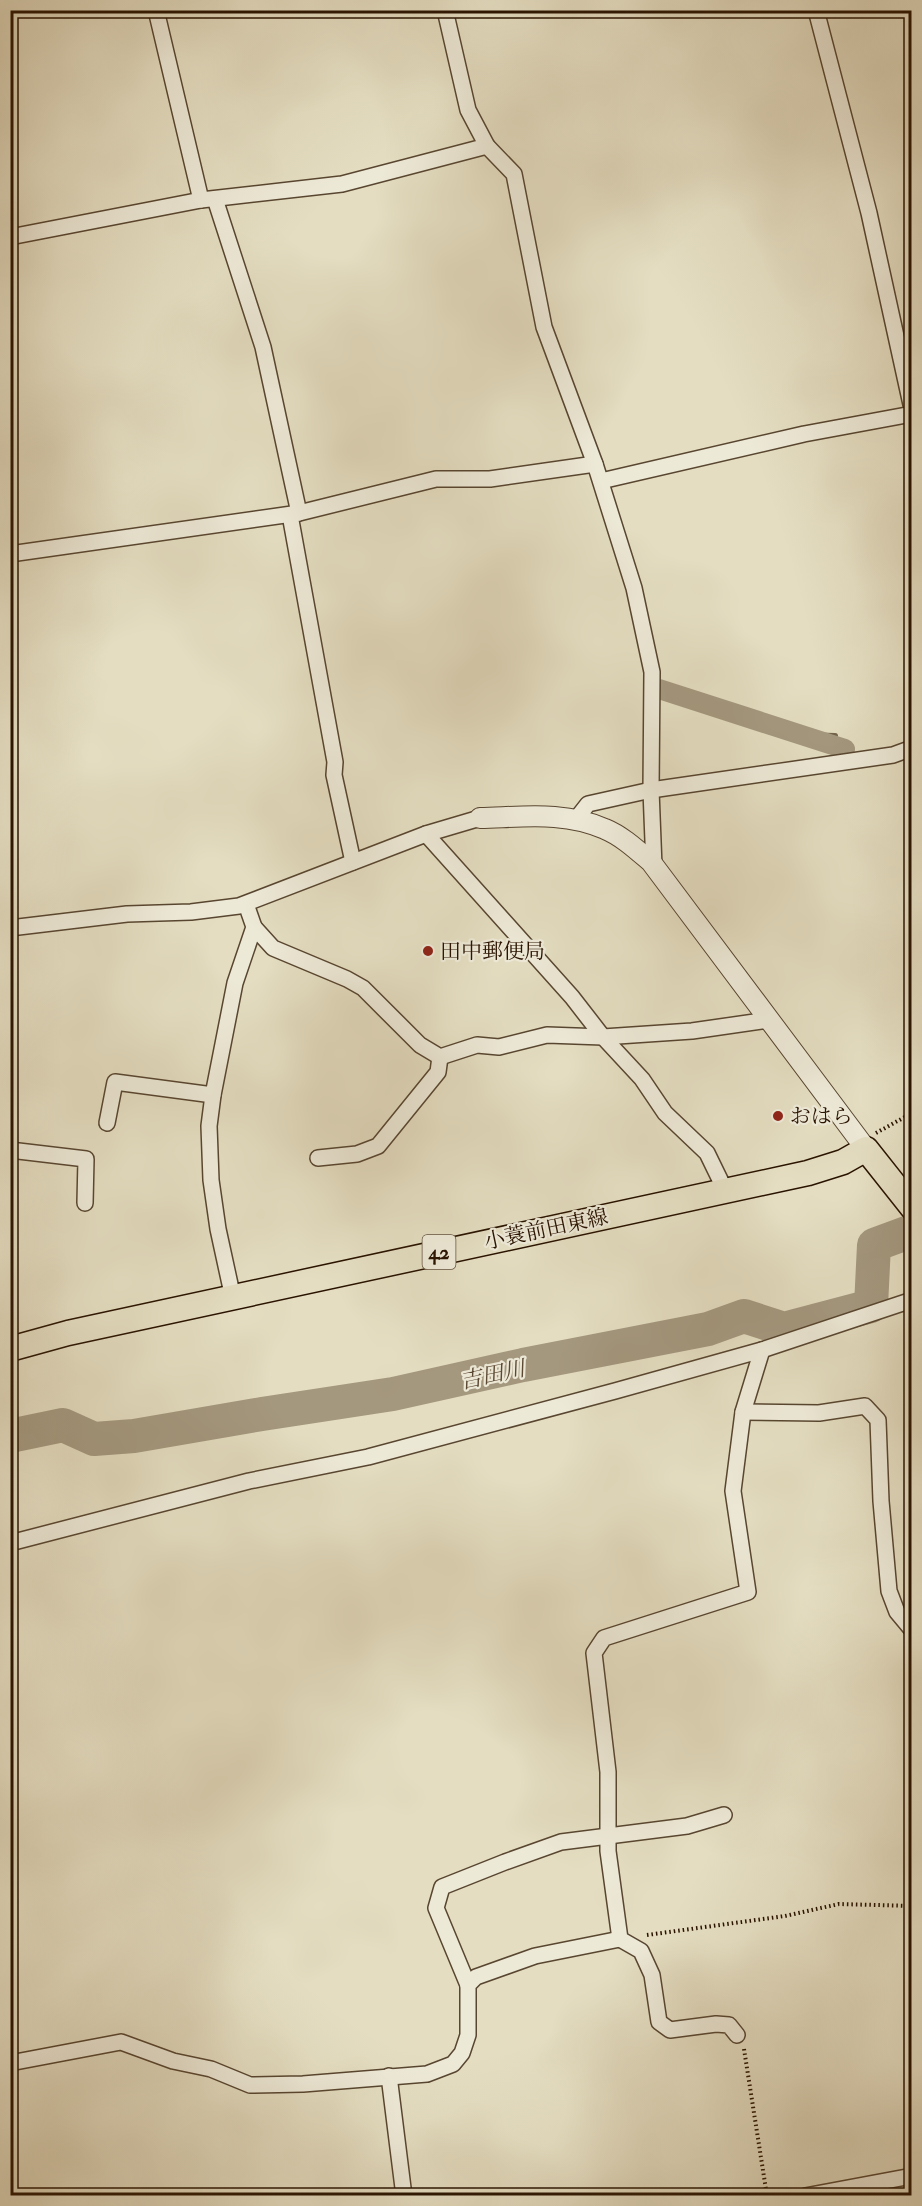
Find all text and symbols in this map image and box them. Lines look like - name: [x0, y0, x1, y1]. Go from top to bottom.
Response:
- place label: 田中郵便局: [440, 938, 545, 965]
- marker: 田中郵便局: [421, 944, 435, 958]
- place label: おはら: [790, 1103, 853, 1130]
- marker: おはら: [771, 1109, 785, 1123]
- street label: 小蓑前田東線: [482, 1203, 611, 1256]
- road number: 42: [422, 1235, 456, 1269]
- water label: 吉田川: [457, 1354, 529, 1396]

